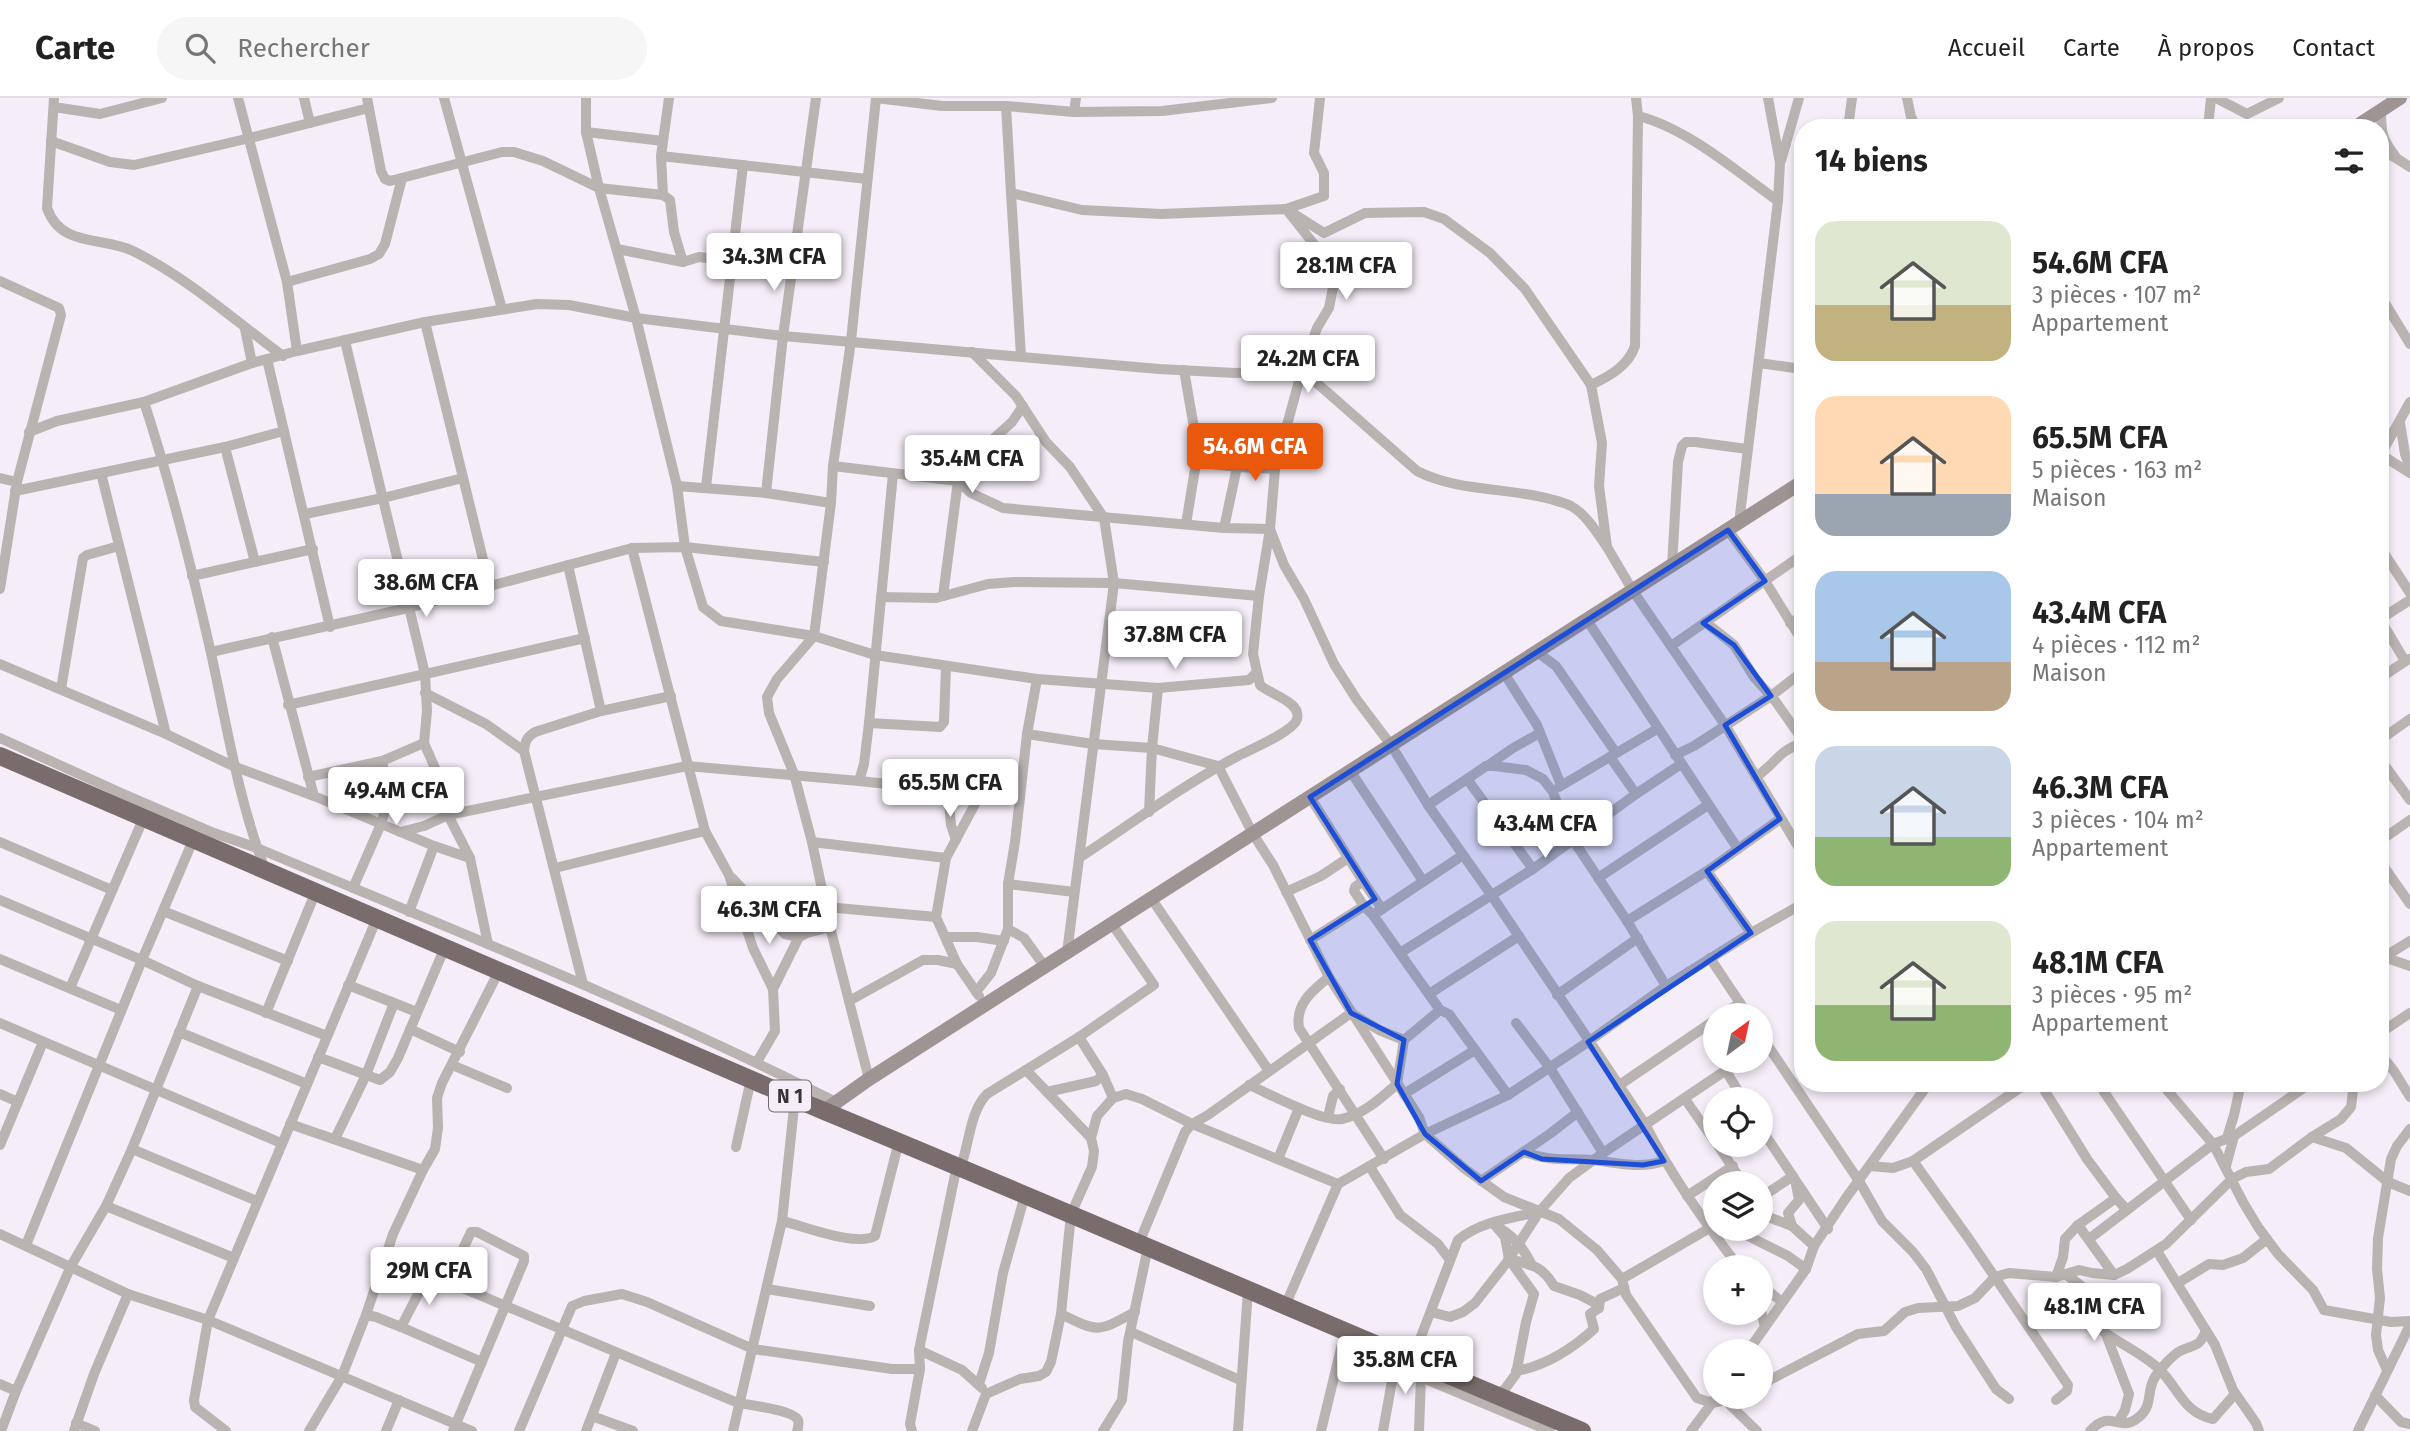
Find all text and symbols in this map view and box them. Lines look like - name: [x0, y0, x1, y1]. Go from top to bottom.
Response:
- search box: [157, 17, 647, 80]
- text: Carte: [35, 28, 115, 68]
- icon: search: [181, 29, 219, 67]
- text: Rechercher: [237, 33, 370, 64]
- text: Accueil: [1948, 34, 2025, 62]
- text: Carte: [2063, 34, 2120, 62]
- text: À propos: [2158, 34, 2254, 62]
- text: Contact: [2292, 34, 2375, 62]
- icon: filters: [2330, 142, 2368, 180]
- text: 14 biens: [1815, 143, 1928, 179]
- pin: 34.3M CFA: [694, 234, 854, 293]
- text: 34.3M CFA: [722, 242, 826, 270]
- pin: 28.1M CFA: [1266, 242, 1426, 302]
- text: 54.6M CFA: [2032, 245, 2168, 281]
- icon: home: [1871, 249, 1955, 333]
- text: 28.1M CFA: [1296, 251, 1396, 279]
- text: 3 pièces · 107 m²: [2032, 281, 2201, 309]
- text: Appartement: [2032, 309, 2168, 337]
- pin: 24.2M CFA: [1228, 336, 1388, 395]
- text: 24.2M CFA: [1257, 344, 1359, 372]
- text: 65.5M CFA: [2032, 420, 2167, 456]
- pin: 54.6M CFA: [1175, 424, 1335, 483]
- icon: home: [1871, 424, 1955, 508]
- text: 54.6M CFA: [1203, 432, 1307, 460]
- pin: 35.4M CFA: [892, 436, 1052, 495]
- text: 35.4M CFA: [921, 444, 1023, 472]
- text: 5 pièces · 163 m²: [2032, 456, 2202, 484]
- text: Maison: [2032, 484, 2107, 512]
- pin: 38.6M CFA: [346, 560, 506, 619]
- text: 38.6M CFA: [374, 568, 478, 596]
- text: 43.4M CFA: [2032, 595, 2166, 631]
- icon: home: [1871, 599, 1955, 683]
- pin: 37.8M CFA: [1095, 612, 1255, 671]
- text: 37.8M CFA: [1124, 620, 1226, 648]
- text: 4 pièces · 112 m²: [2032, 631, 2200, 659]
- text: Maison: [2032, 659, 2107, 687]
- pin: 65.5M CFA: [870, 760, 1030, 819]
- pin: 49.4M CFA: [316, 768, 476, 827]
- text: 65.5M CFA: [898, 768, 1002, 796]
- text: 46.3M CFA: [2032, 770, 2168, 806]
- icon: home: [1871, 774, 1955, 858]
- text: 49.4M CFA: [344, 776, 448, 804]
- pin: 43.4M CFA: [1465, 800, 1625, 860]
- text: 3 pièces · 104 m²: [2032, 806, 2204, 834]
- text: 43.4M CFA: [1494, 809, 1596, 837]
- text: Appartement: [2032, 834, 2168, 862]
- pin: 46.3M CFA: [689, 886, 849, 946]
- text: 46.3M CFA: [717, 895, 821, 923]
- text: 48.1M CFA: [2032, 945, 2163, 981]
- icon: home: [1871, 949, 1955, 1033]
- text: 3 pièces · 95 m²: [2032, 981, 2192, 1009]
- north arrow: [1703, 1003, 1773, 1073]
- map controls: [1703, 1003, 1773, 1409]
- text: Appartement: [2032, 1009, 2168, 1037]
- road number: N 1: [769, 1080, 811, 1112]
- button: locate: [1703, 1087, 1773, 1157]
- button: layers: [1703, 1171, 1773, 1241]
- pin: 29M CFA: [364, 1248, 494, 1307]
- button: +: [1703, 1255, 1773, 1325]
- text: 29M CFA: [387, 1256, 471, 1284]
- pin: 48.1M CFA: [2014, 1284, 2174, 1343]
- text: 48.1M CFA: [2044, 1292, 2144, 1320]
- pin: 35.8M CFA: [1325, 1336, 1485, 1396]
- button: −: [1703, 1339, 1773, 1409]
- text: 35.8M CFA: [1353, 1345, 1457, 1373]

